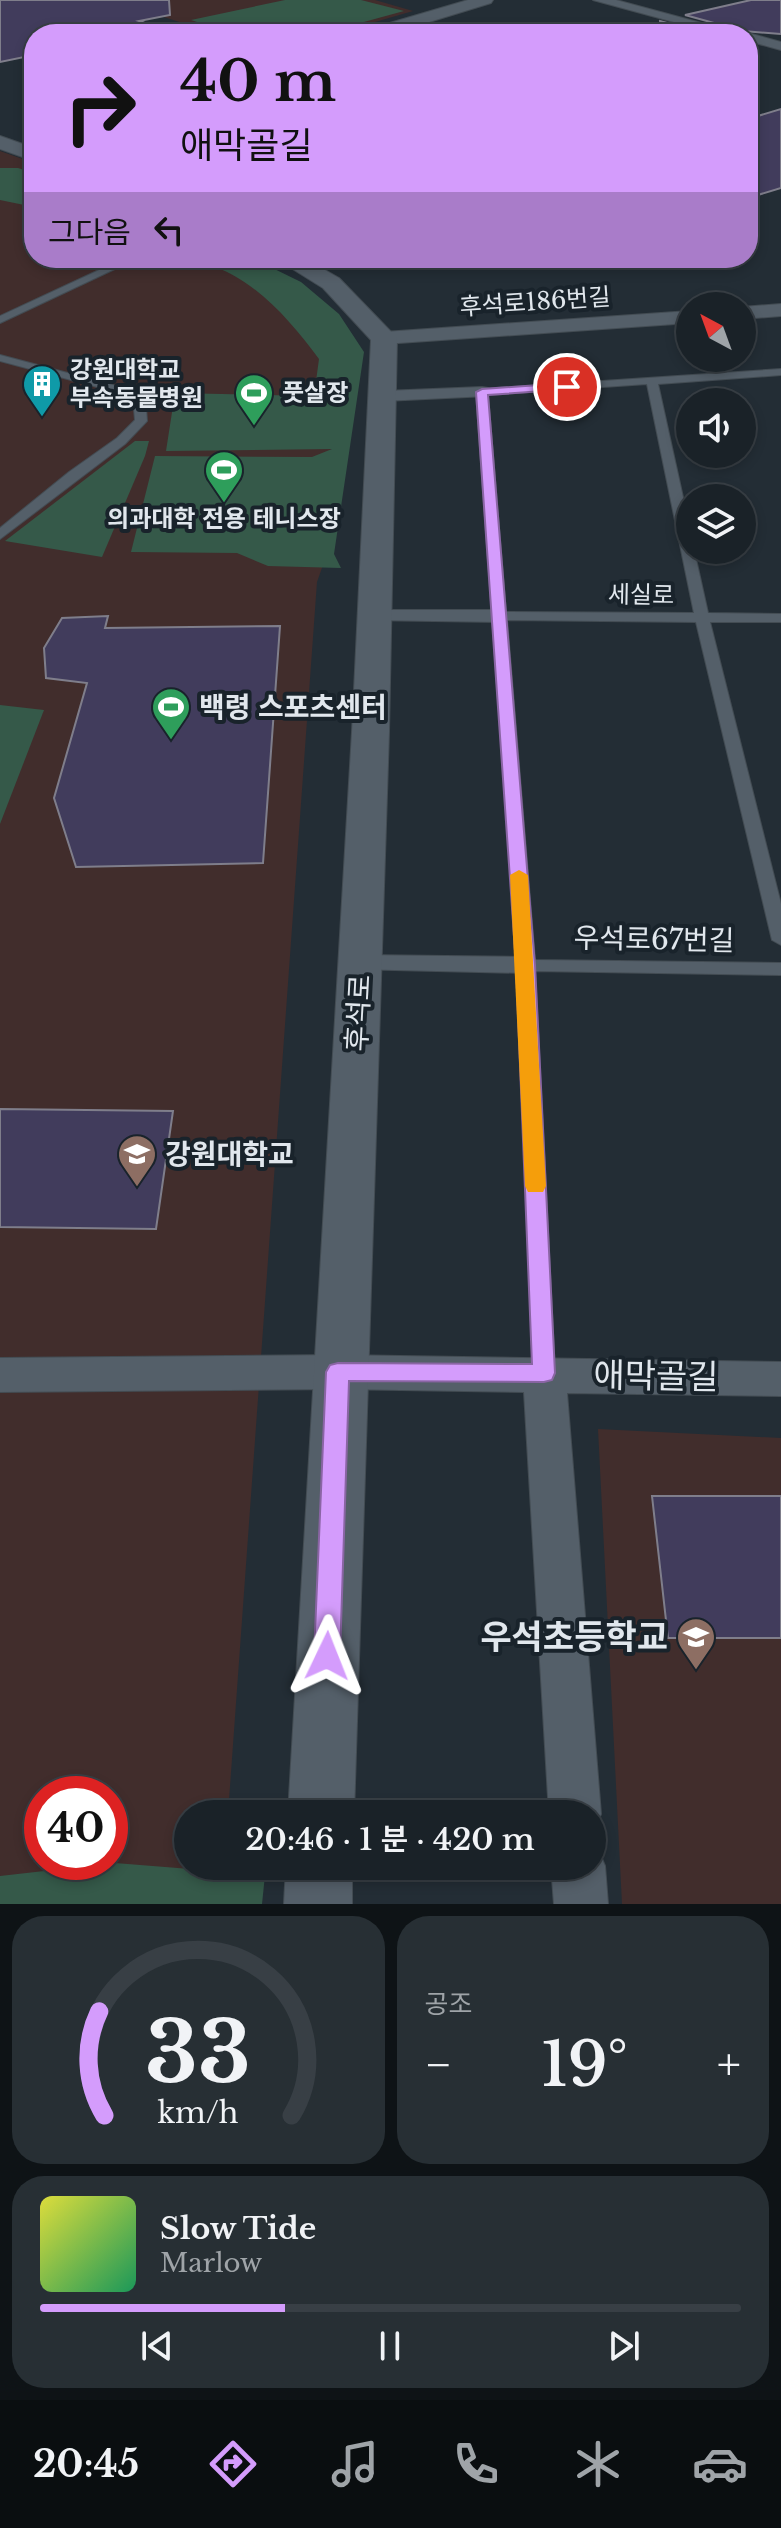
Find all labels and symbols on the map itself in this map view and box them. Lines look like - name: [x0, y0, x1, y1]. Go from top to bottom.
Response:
- street label: 후석로186번길: [459, 282, 611, 321]
- north arrow: [676, 292, 756, 372]
- pin: [533, 353, 601, 421]
- place label: 강원대학교 부속동물병원: [70, 355, 202, 412]
- building icon: 강원대학교 부속동물병원: [21, 363, 63, 418]
- sports icon: 풋살장: [233, 372, 275, 427]
- place label: 풋살장: [282, 378, 348, 407]
- sports icon: 의과대학 전용 테니스장: [203, 449, 245, 504]
- place label: 의과대학 전용 테니스장: [107, 504, 341, 533]
- street label: 세실로: [608, 579, 674, 610]
- sports icon: 백령 스포츠센터: [150, 686, 192, 741]
- place label: 백령 스포츠센터: [199, 690, 387, 725]
- street label: 우석로67번길: [573, 921, 735, 958]
- street label: 후석로: [339, 974, 378, 1053]
- school or university icon: 강원대학교: [116, 1133, 158, 1188]
- place label: 강원대학교: [165, 1137, 294, 1172]
- street label: 애막골길: [593, 1354, 719, 1398]
- position arrow: [285, 1614, 369, 1698]
- place label: 우석초등학교: [480, 1616, 668, 1658]
- school or university icon: 우석초등학교: [675, 1616, 717, 1671]
- speed limit sign: 40: [24, 1776, 128, 1880]

